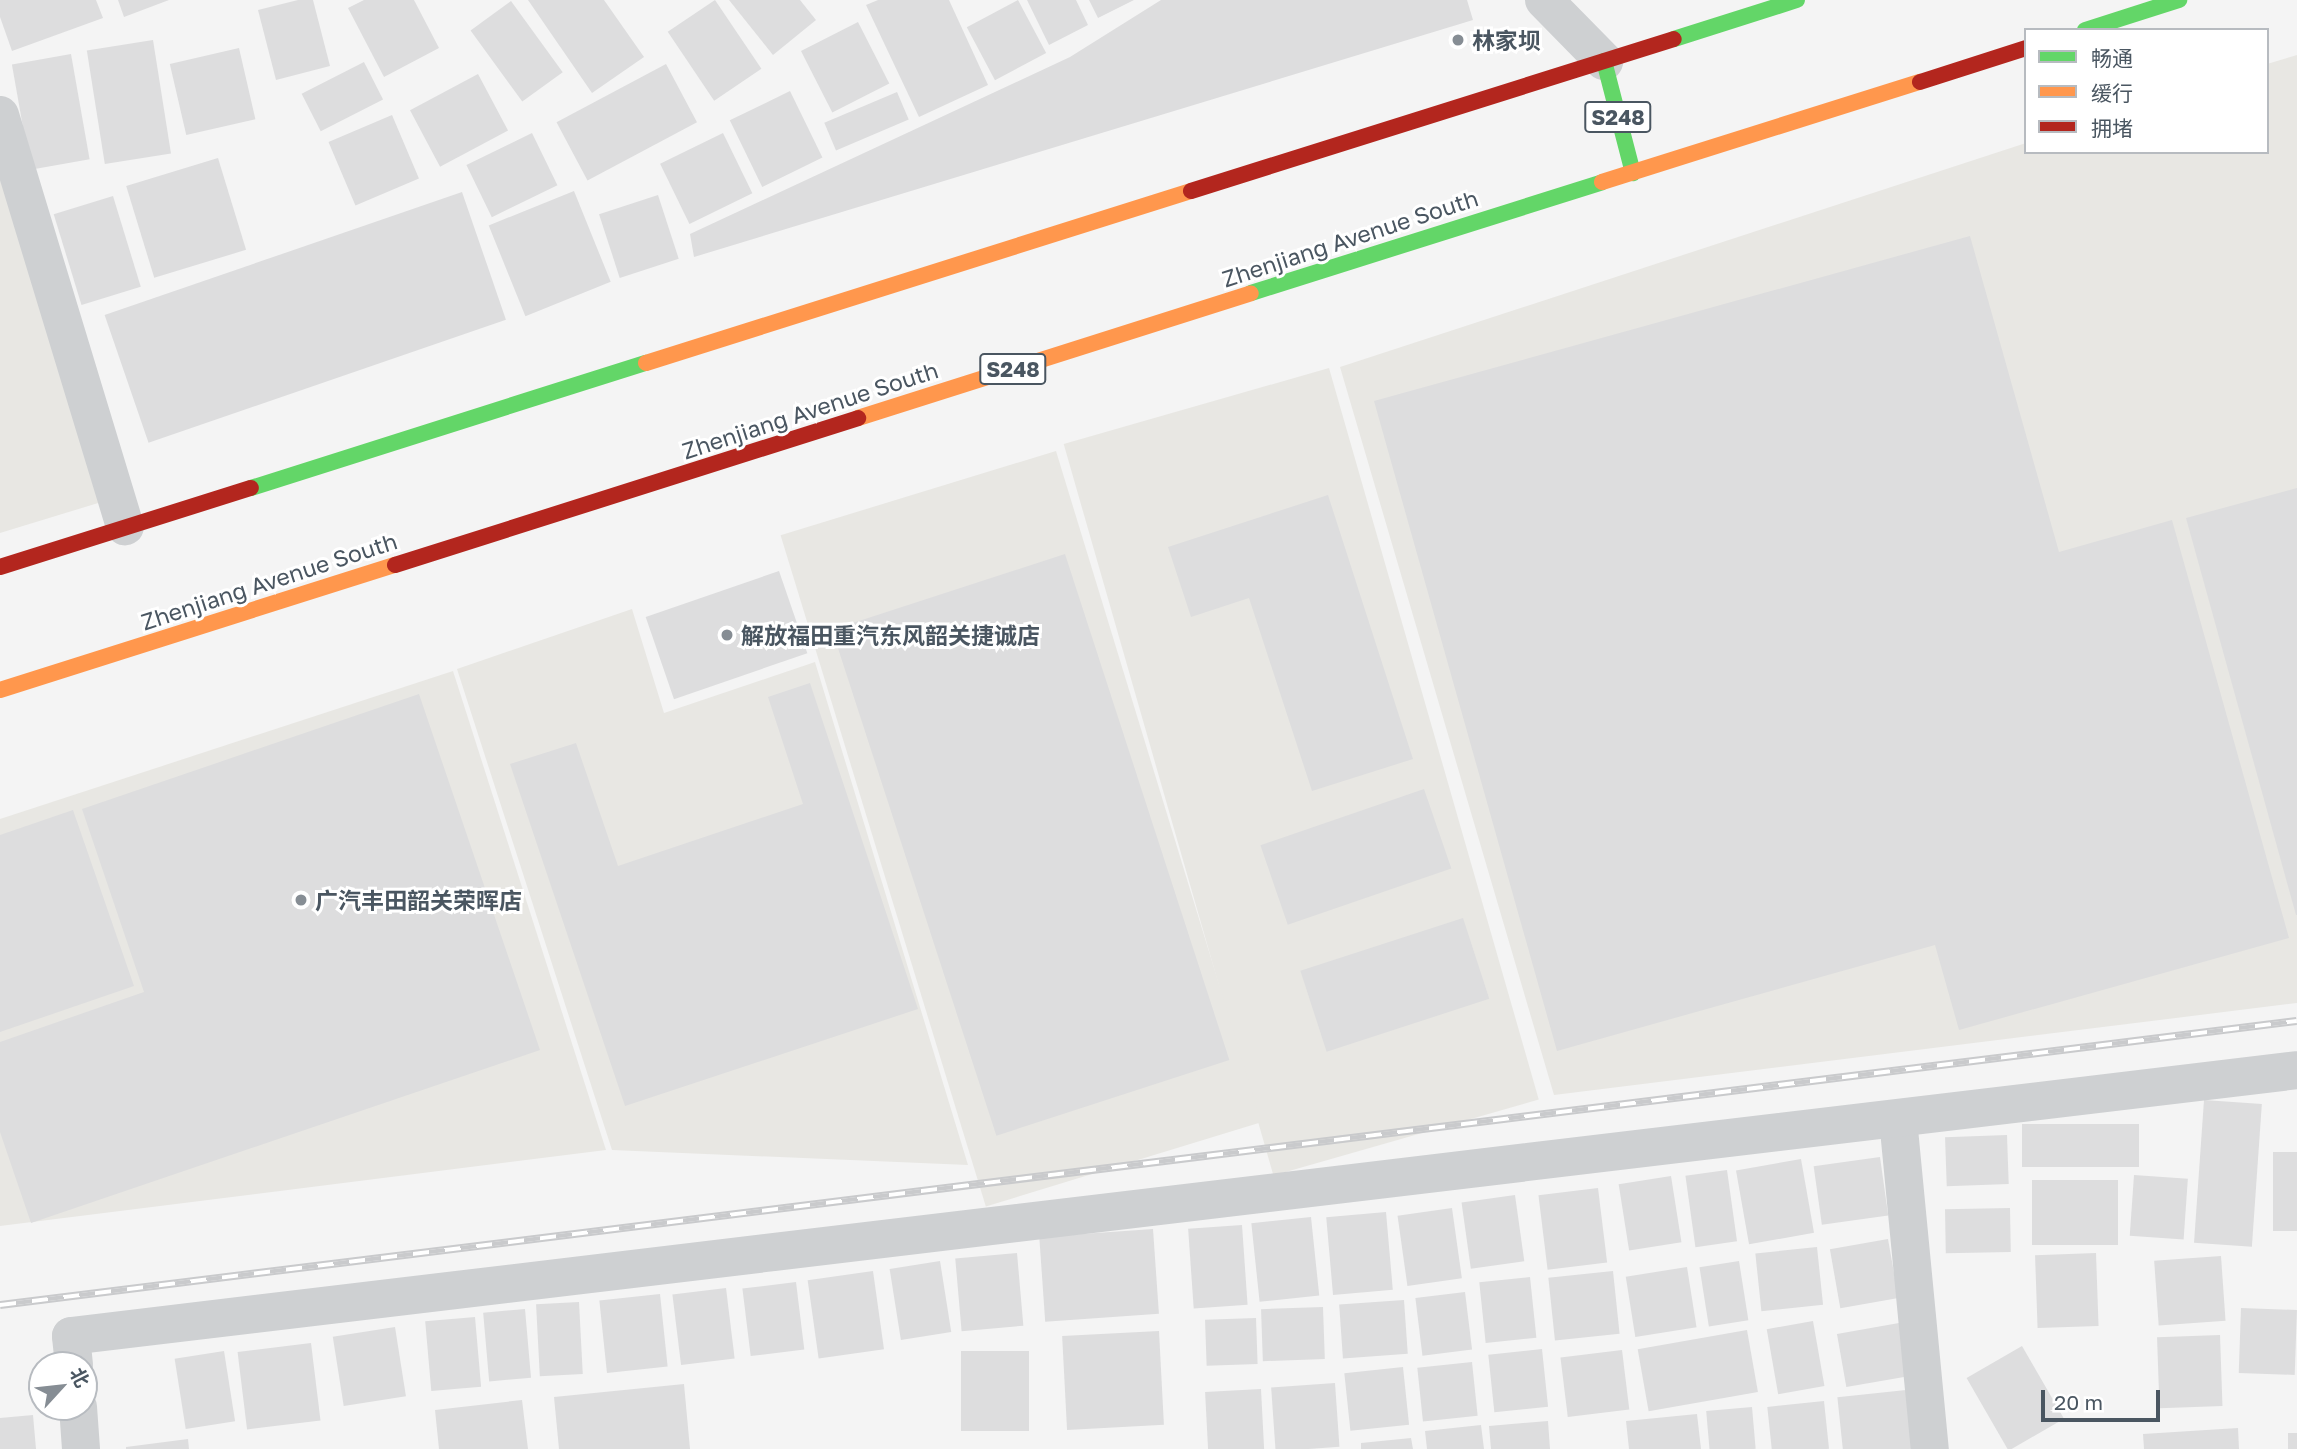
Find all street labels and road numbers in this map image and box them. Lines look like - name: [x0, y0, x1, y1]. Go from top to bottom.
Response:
- road number: S248: [1583, 100, 1653, 134]
- street label: Zhenjiang Avenue South: [1219, 184, 1481, 292]
- road number: S248: [978, 352, 1048, 386]
- street label: Zhenjiang Avenue South: [679, 356, 941, 464]
- street label: Zhenjiang Avenue South: [138, 527, 400, 635]

